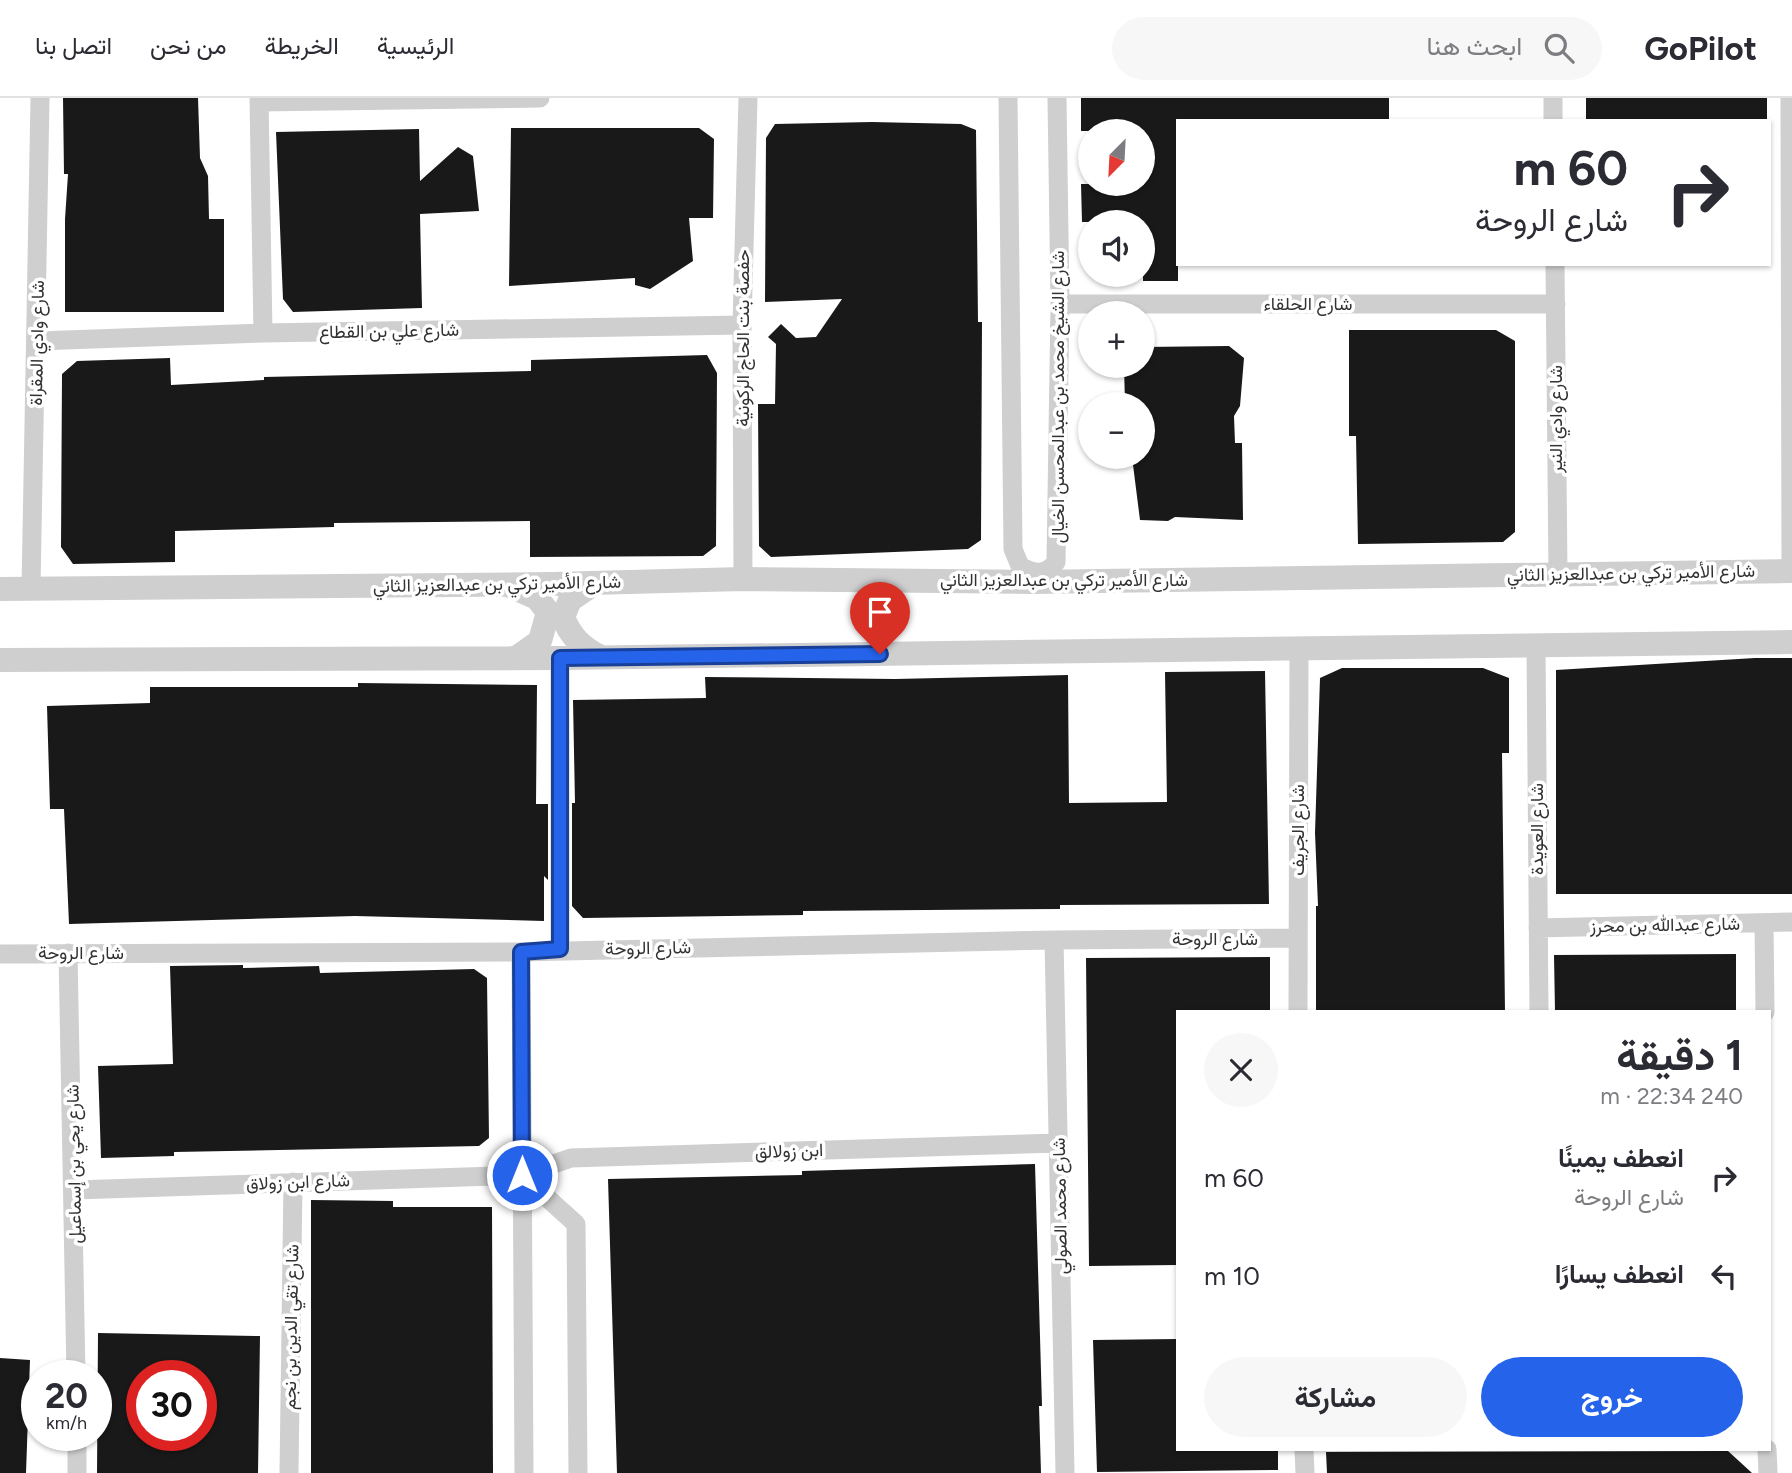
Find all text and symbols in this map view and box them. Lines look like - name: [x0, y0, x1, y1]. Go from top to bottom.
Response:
- search box: [1112, 17, 1602, 80]
- icon: search: [1540, 29, 1578, 67]
- text: GoPilot: [1644, 29, 1757, 68]
- text: ابحث هنا: [1427, 30, 1522, 62]
- text: اتصل بنا: [35, 31, 112, 60]
- text: من نحن: [150, 31, 227, 60]
- text: الخريطة: [265, 31, 339, 60]
- text: الرئيسية: [377, 31, 454, 60]
- north arrow: [1078, 119, 1155, 196]
- map controls: [1078, 119, 1155, 469]
- text: 60 m: [1513, 138, 1628, 197]
- icon: right: [1652, 147, 1743, 238]
- text: شارع الروحة: [1475, 201, 1628, 239]
- button: sound: [1078, 210, 1155, 287]
- street label: حفصة بنت الحاج الركونية: [732, 249, 755, 427]
- street label: شارع الشيخ محمد بن عبدالمحسن الخيال: [1047, 251, 1070, 543]
- street label: شارع وادي المقراة: [25, 280, 53, 406]
- street label: شارع الحلقاء: [1264, 293, 1352, 316]
- button: +: [1078, 301, 1155, 378]
- street label: شارع علي بن القطاع: [319, 319, 459, 347]
- street label: شارع وادي النير: [1545, 365, 1571, 474]
- button: −: [1078, 392, 1155, 469]
- street label: شارع الأمير تركي بن عبدالعزيز الثاني: [1507, 560, 1755, 590]
- street label: شارع الأمير تركي بن عبدالعزيز الثاني: [940, 569, 1188, 595]
- street label: شارع الأمير تركي بن عبدالعزيز الثاني: [373, 571, 621, 601]
- pin: [850, 582, 910, 654]
- icon: arrive: [861, 593, 899, 631]
- street label: شارع العويدة: [1526, 783, 1549, 875]
- street label: شارع الجريف: [1287, 784, 1310, 876]
- street label: شارع عبدالله بن محرز: [1589, 913, 1740, 938]
- street label: شارع الروحة: [1172, 928, 1258, 951]
- street label: شارع الروحة: [605, 936, 691, 961]
- street label: شارع الروحة: [38, 942, 124, 965]
- text: 1 دقيقة: [1616, 1030, 1743, 1081]
- button: close: [1204, 1033, 1278, 1107]
- text: 240 m · 22:34: [1600, 1082, 1743, 1110]
- street label: شارع يحي بن إسماعيل: [62, 1084, 90, 1244]
- street label: شارع محمد الصولي: [1048, 1137, 1076, 1274]
- position arrow: [485, 1138, 559, 1212]
- street label: ابن زولالق: [754, 1139, 824, 1163]
- text: انعطف يمينًا: [1558, 1142, 1684, 1174]
- icon: right: [1705, 1159, 1743, 1197]
- text: 60 m: [1204, 1162, 1264, 1194]
- street label: شارع ابن زولاق: [246, 1169, 350, 1196]
- text: شارع الروحة: [1574, 1183, 1684, 1211]
- street label: شارع تقي الدين بن نجم: [279, 1244, 307, 1410]
- icon: left: [1705, 1257, 1743, 1295]
- text: انعطف يسارًا: [1555, 1258, 1684, 1290]
- text: 10 m: [1204, 1260, 1260, 1292]
- button: مشاركة: [1204, 1357, 1467, 1437]
- button: خروج: [1481, 1357, 1743, 1437]
- speed limit sign: 30: [126, 1360, 217, 1451]
- text: 20: [45, 1375, 88, 1417]
- text: km/h: [46, 1412, 87, 1434]

